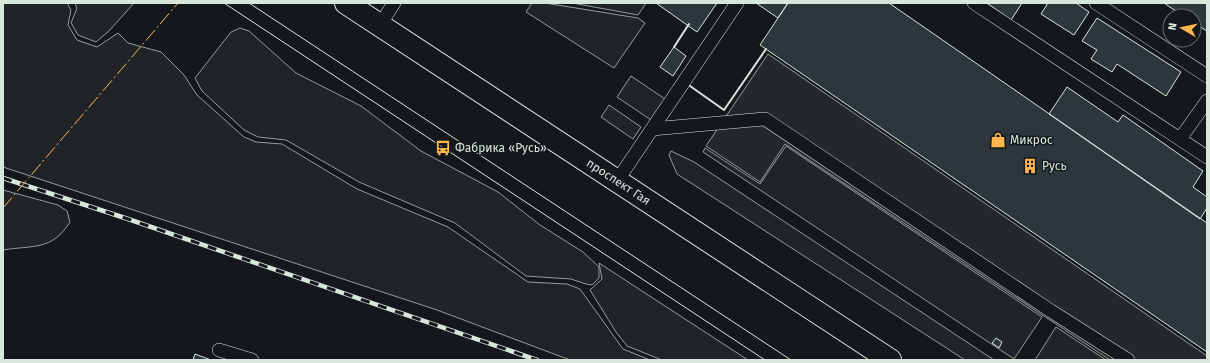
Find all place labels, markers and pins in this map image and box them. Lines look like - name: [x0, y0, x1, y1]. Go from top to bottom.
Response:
- shop icon: Микрос: [989, 131, 1007, 149]
- place label: Микрос: [1010, 133, 1053, 147]
- bus stop icon: Фабрика «Русь»: [434, 139, 452, 157]
- place label: Фабрика «Русь»: [455, 141, 547, 155]
- building icon: Русь: [1021, 157, 1039, 175]
- place label: Русь: [1042, 159, 1067, 173]

